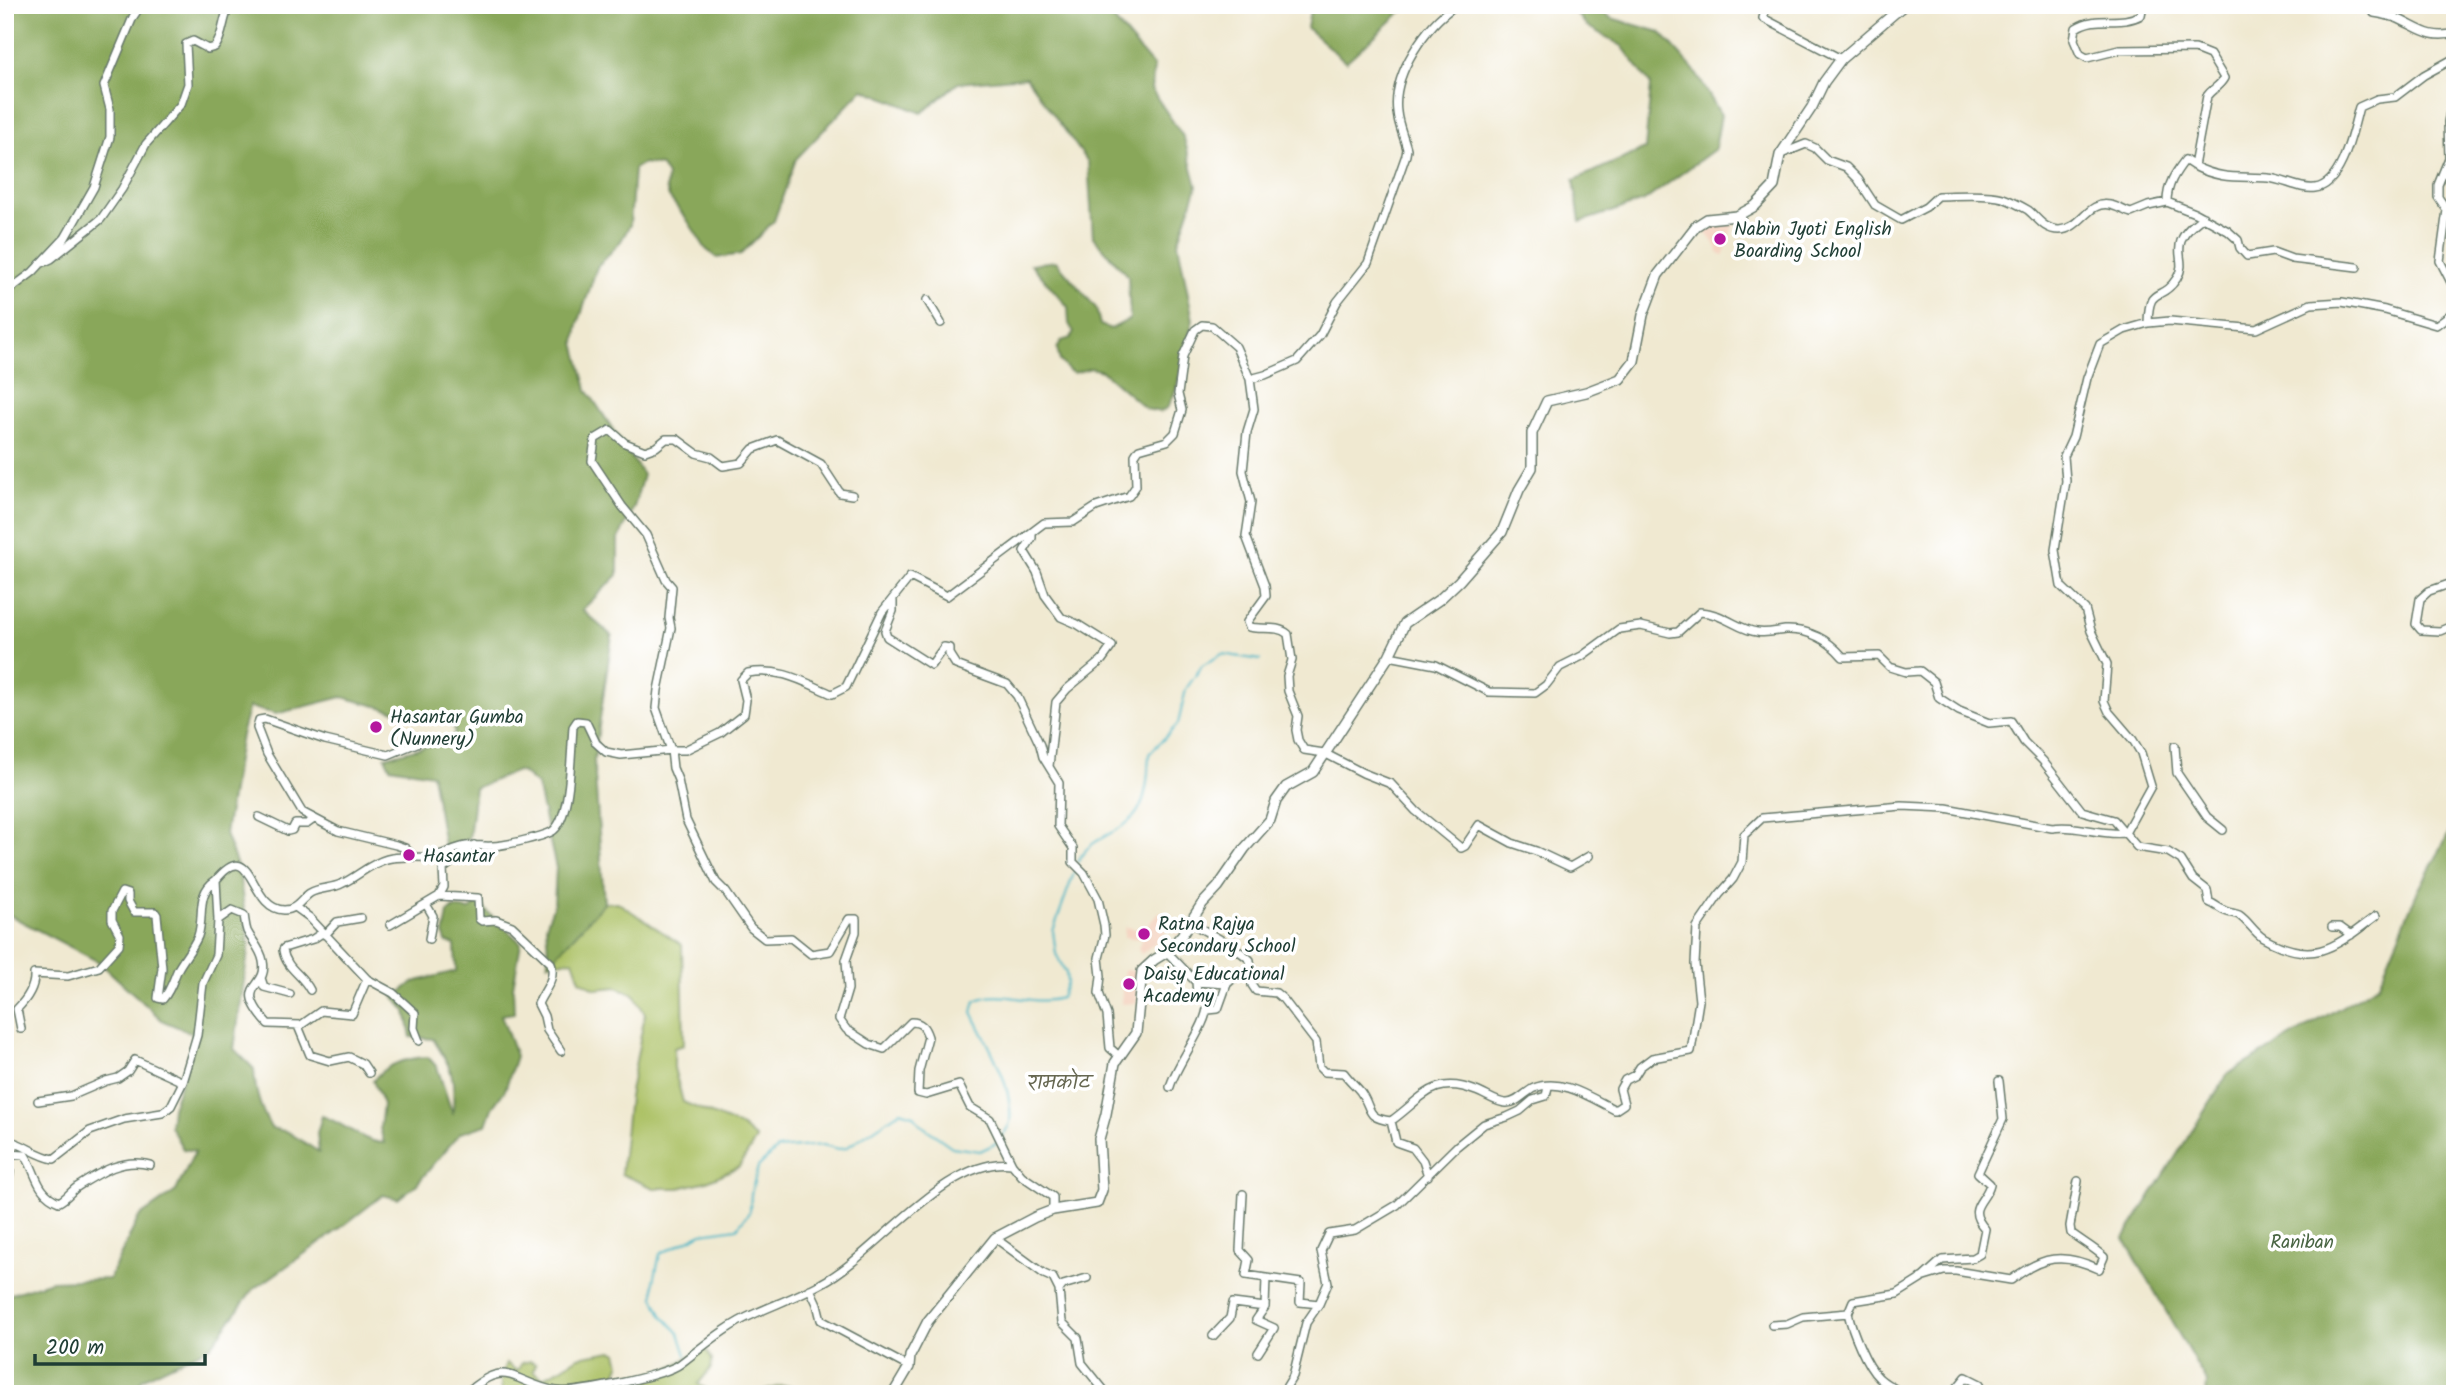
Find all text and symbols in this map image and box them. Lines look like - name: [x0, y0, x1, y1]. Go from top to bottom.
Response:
- place label: Nabin Jyoti English Boarding School: [1734, 215, 1892, 267]
- marker: Nabin Jyoti English Boarding School: [1712, 231, 1728, 247]
- place label: Hasantar Gumba (Nunnery): [390, 703, 524, 755]
- marker: Hasantar Gumba (Nunnery): [368, 719, 384, 735]
- place label: Hasantar: [423, 842, 496, 872]
- marker: Hasantar: [401, 847, 417, 863]
- place label: Ratna Rajya Secondary School: [1158, 910, 1296, 962]
- marker: Ratna Rajya Secondary School: [1136, 926, 1152, 942]
- place label: Daisy Educational Academy: [1143, 960, 1285, 1012]
- marker: Daisy Educational Academy: [1121, 976, 1137, 992]
- district label: रामकोट: [1028, 1067, 1094, 1100]
- park label: Raniban: [2270, 1228, 2334, 1258]
- scale bar: [35, 1322, 205, 1366]
- text: 200 m: [46, 1332, 104, 1365]

